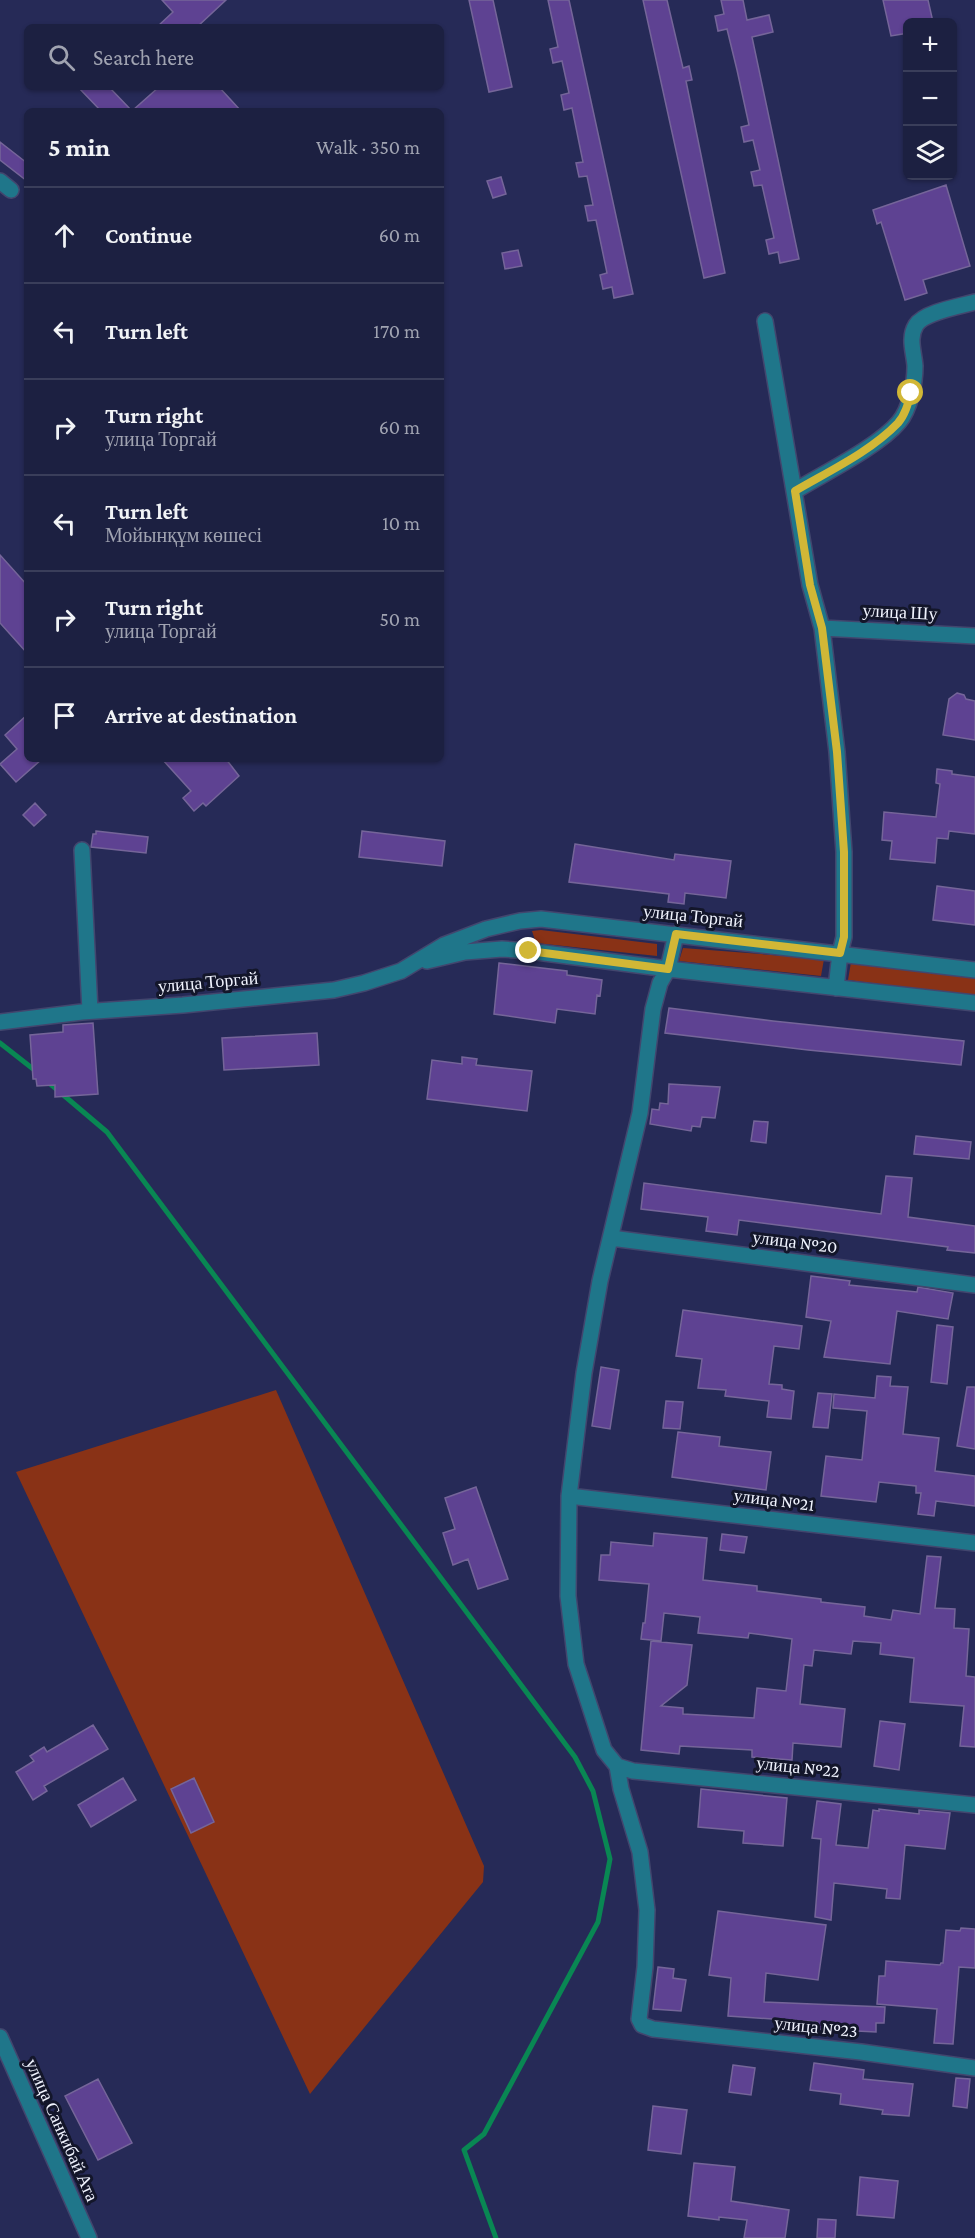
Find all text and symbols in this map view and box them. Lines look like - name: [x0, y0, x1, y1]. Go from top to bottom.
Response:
- map controls: [903, 18, 957, 180]
- button: +: [903, 18, 957, 72]
- search box: [24, 24, 444, 90]
- icon: search: [45, 41, 78, 74]
- text: Search here: [93, 45, 194, 70]
- button: −: [903, 72, 957, 126]
- button: layers: [903, 126, 957, 180]
- text: 5 min: [48, 133, 110, 162]
- text: Walk · 350 m: [316, 136, 420, 158]
- icon: ahead: [48, 219, 81, 252]
- text: Continue: [105, 223, 192, 248]
- text: 60 m: [379, 224, 420, 246]
- icon: left: [48, 315, 81, 348]
- text: Turn left: [105, 319, 188, 344]
- text: 170 m: [373, 320, 420, 342]
- route start: [897, 379, 923, 405]
- text: Turn right: [105, 403, 203, 428]
- icon: right: [48, 411, 81, 444]
- text: 60 m: [379, 416, 420, 438]
- text: улица Торгай: [105, 428, 217, 450]
- text: Turn left: [105, 499, 188, 524]
- icon: left: [48, 507, 81, 540]
- text: 10 m: [382, 512, 420, 534]
- text: Мойынқұм көшесі: [105, 524, 262, 546]
- text: Turn right: [105, 595, 203, 620]
- street label: улица Шу: [862, 600, 938, 624]
- icon: right: [48, 603, 81, 636]
- text: 50 m: [379, 608, 420, 630]
- text: улица Торгай: [105, 620, 217, 642]
- icon: arrive: [48, 699, 81, 732]
- text: Arrive at destination: [105, 703, 297, 728]
- street label: улица Торгай: [642, 901, 744, 931]
- route end: [515, 937, 541, 963]
- street label: улица Торгай: [157, 968, 259, 996]
- street label: улица №20: [751, 1227, 839, 1257]
- street label: улица №21: [732, 1485, 816, 1515]
- street label: улица №22: [755, 1753, 841, 1781]
- street label: улица №23: [773, 2013, 859, 2041]
- street label: улица Санкибай Ата: [22, 2056, 102, 2204]

